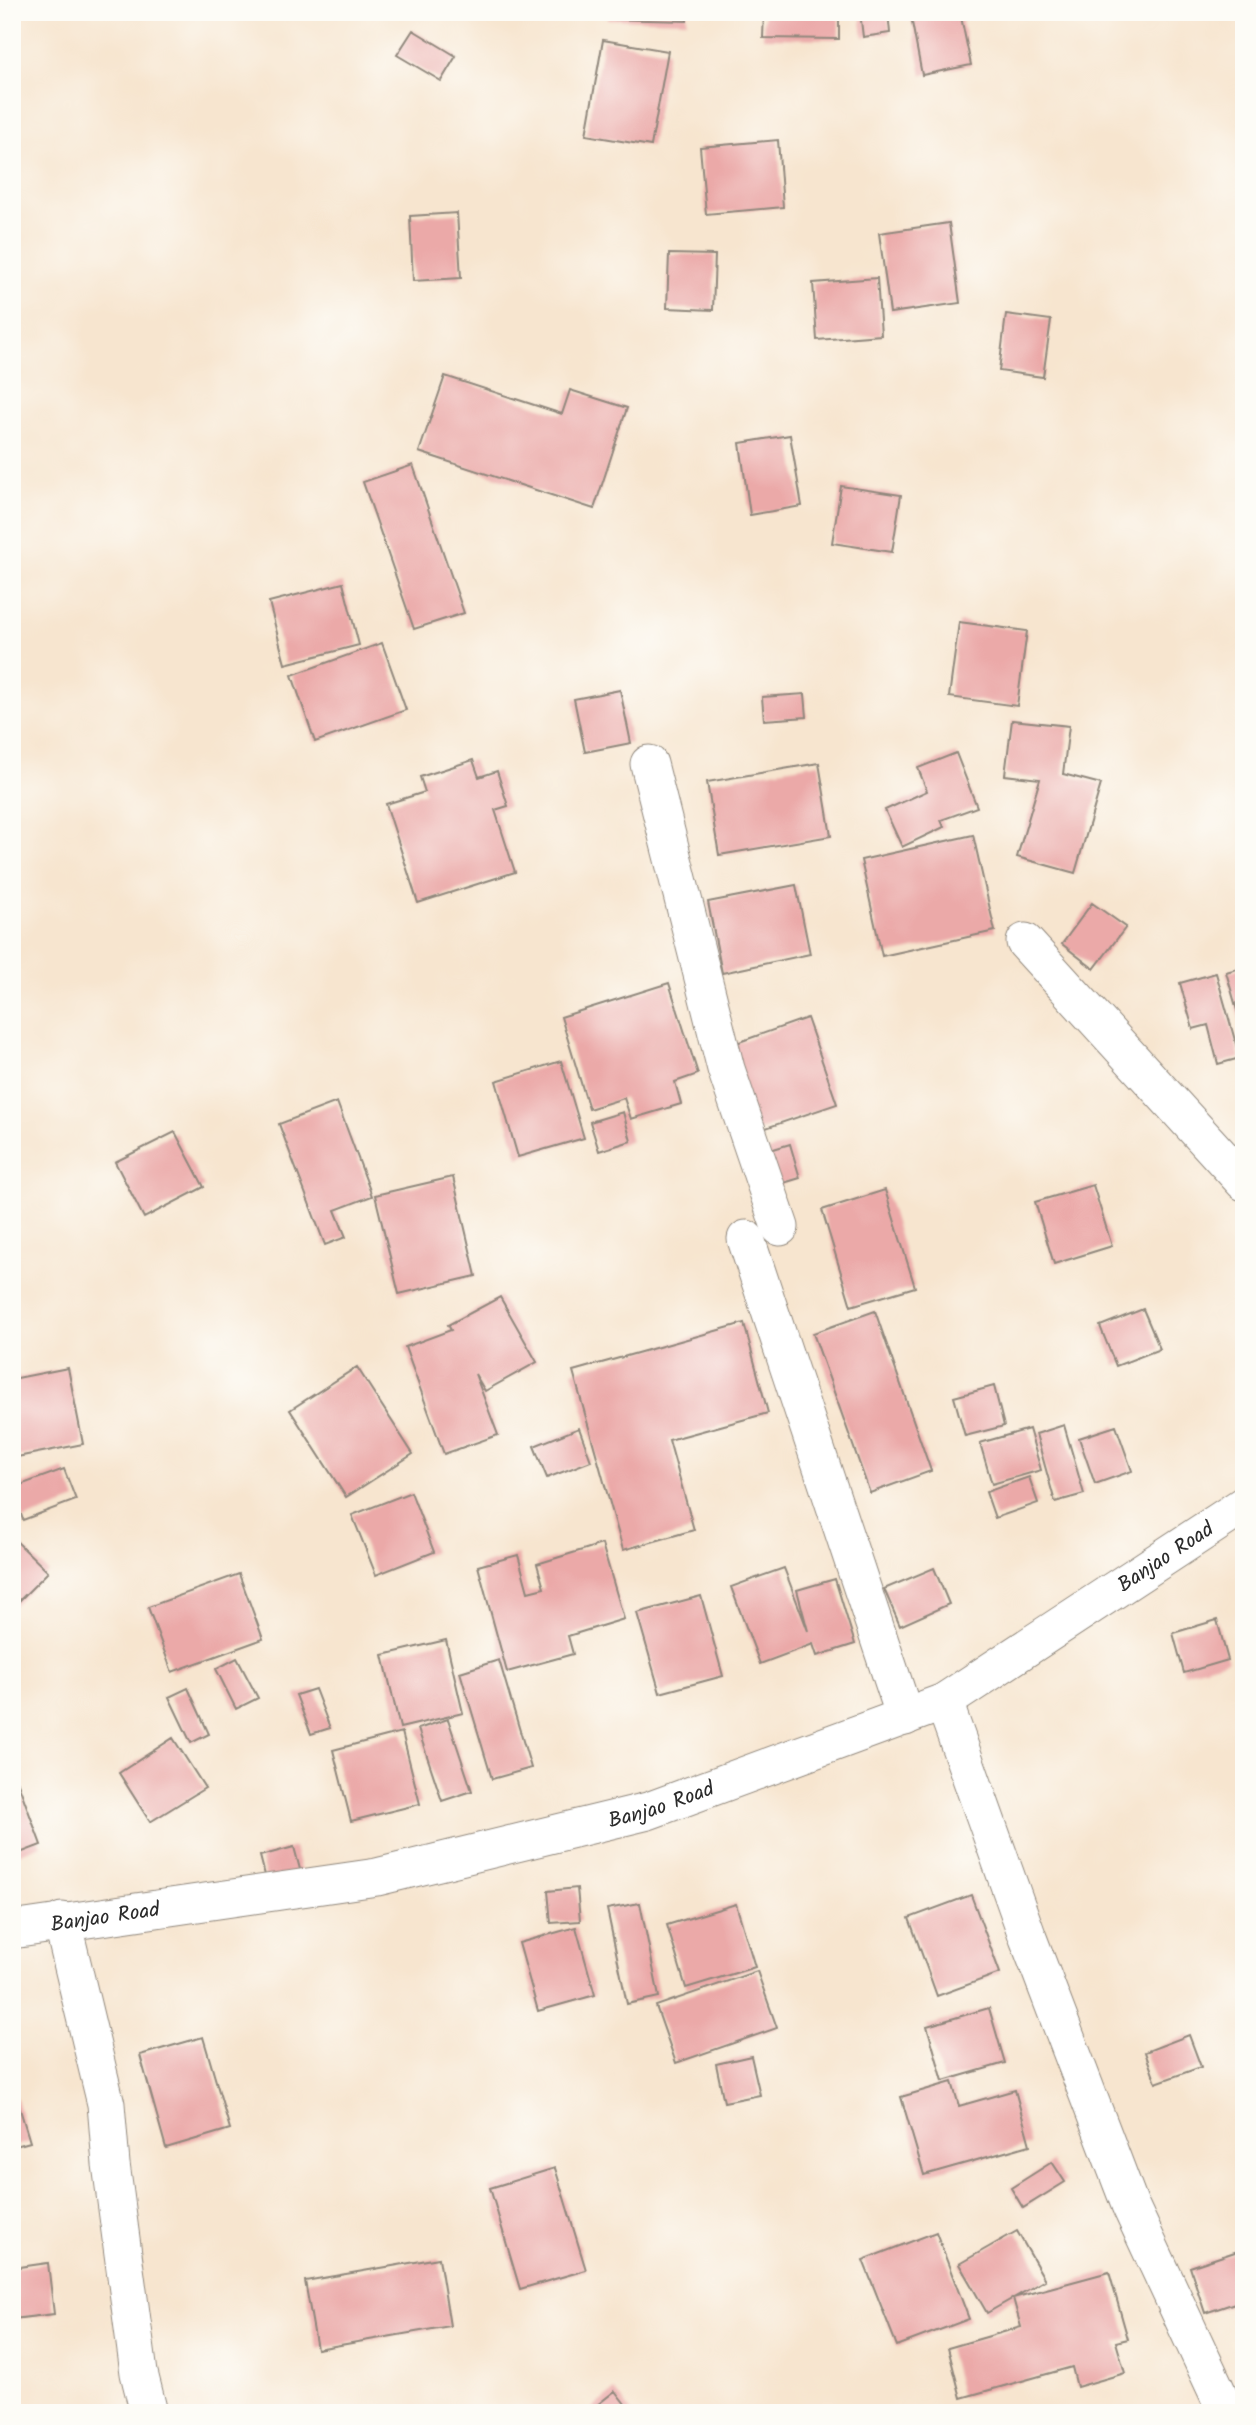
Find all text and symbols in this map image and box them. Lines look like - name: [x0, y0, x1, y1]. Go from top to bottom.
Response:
- street label: Banjao Road: [1111, 1514, 1222, 1602]
- street label: Banjao Road: [605, 1773, 720, 1838]
- street label: Banjao Road: [49, 1894, 162, 1942]

